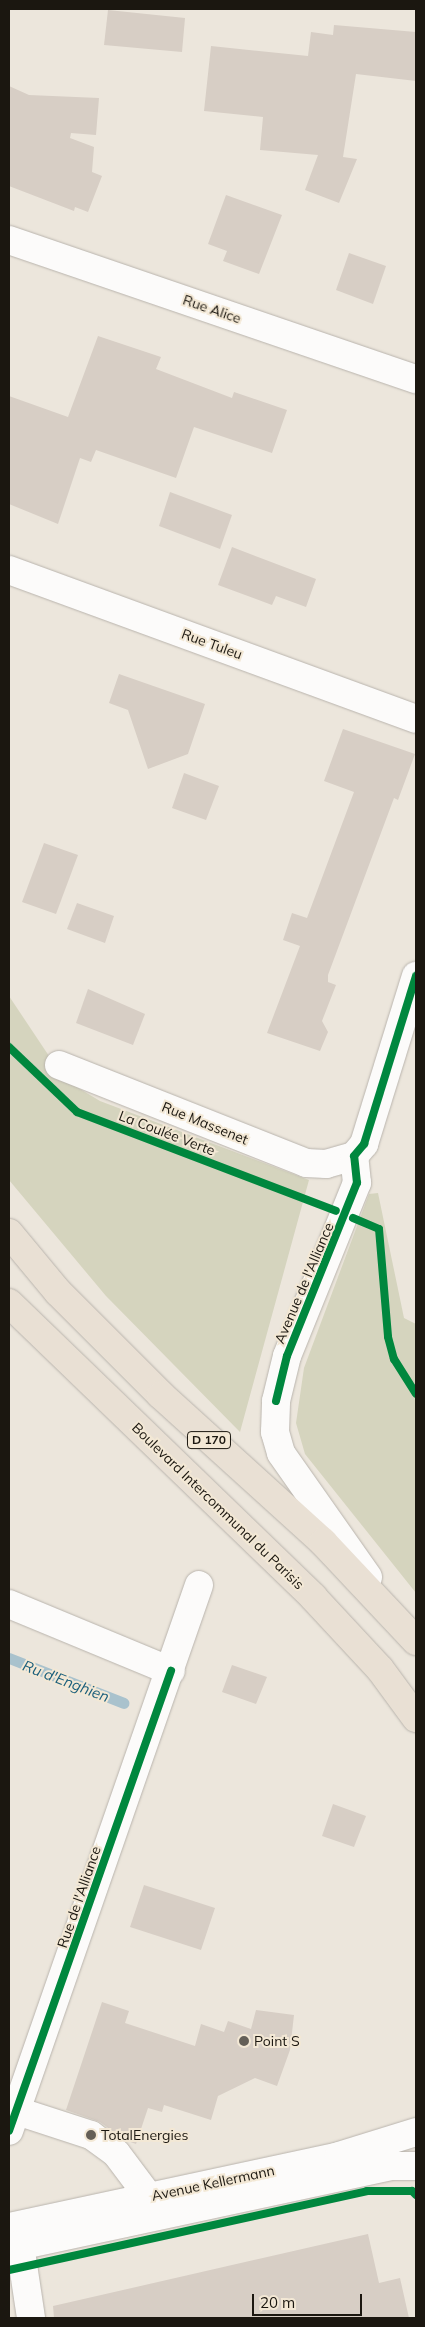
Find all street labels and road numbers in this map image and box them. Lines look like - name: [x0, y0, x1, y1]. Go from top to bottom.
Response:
- street label: Rue Alice: [181, 291, 243, 327]
- street label: Rue Tuleu: [179, 625, 245, 663]
- street label: Rue Massenet: [159, 1098, 251, 1148]
- street label: La Coulée Verte: [117, 1107, 217, 1159]
- street label: Avenue de l'Alliance: [271, 1220, 337, 1346]
- street label: Boulevard Intercommunal du Parisis: [129, 1419, 307, 1593]
- road number: D 170: [186, 1430, 232, 1450]
- street label: Rue de l'Alliance: [54, 1844, 104, 1950]
- street label: Avenue Kellermann: [150, 2162, 276, 2204]

